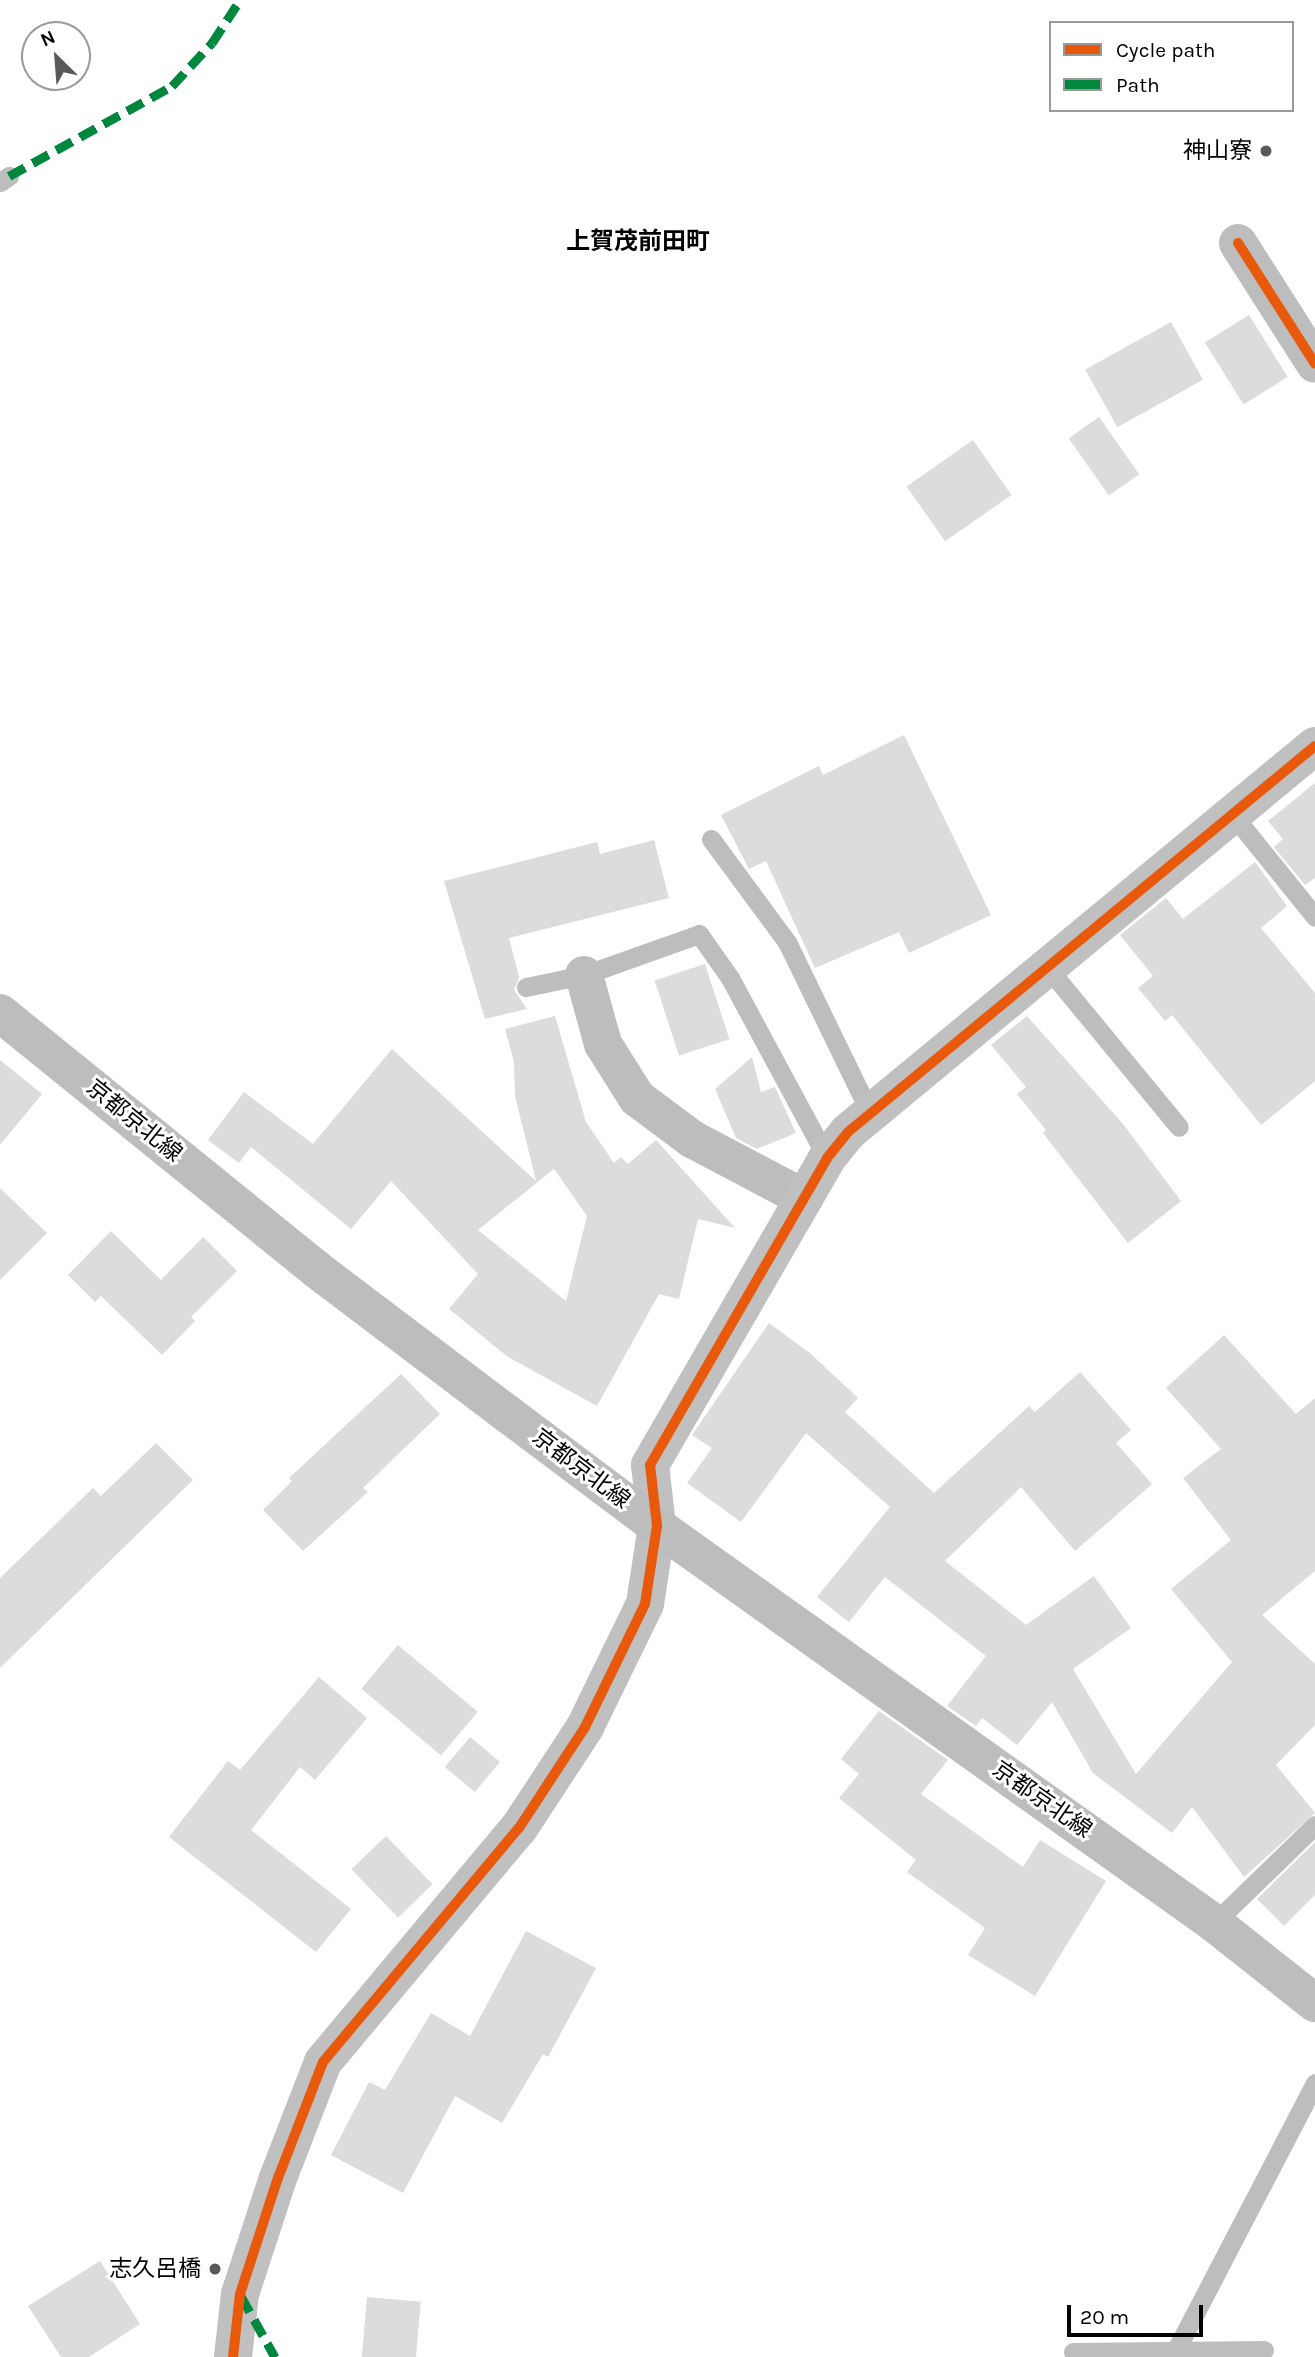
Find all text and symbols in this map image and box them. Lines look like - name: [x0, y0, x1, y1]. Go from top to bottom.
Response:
- north arrow: [21, 21, 91, 91]
- legend: [1049, 21, 1294, 112]
- text: N: [37, 26, 59, 52]
- text: Cycle path: [1116, 38, 1216, 62]
- text: Path: [1116, 73, 1160, 97]
- place label: 神山寮: [1183, 137, 1252, 165]
- marker: 神山寮: [1258, 143, 1274, 159]
- district label: 上賀茂前田町: [566, 228, 710, 256]
- street label: 京都京北線: [81, 1074, 187, 1168]
- street label: 京都京北線: [527, 1423, 635, 1515]
- street label: 京都京北線: [987, 1756, 1097, 1844]
- place label: 志久呂橋: [109, 2255, 201, 2283]
- marker: 志久呂橋: [207, 2261, 223, 2277]
- scale bar: [1070, 2290, 1206, 2334]
- text: 20 m: [1080, 2305, 1129, 2329]

